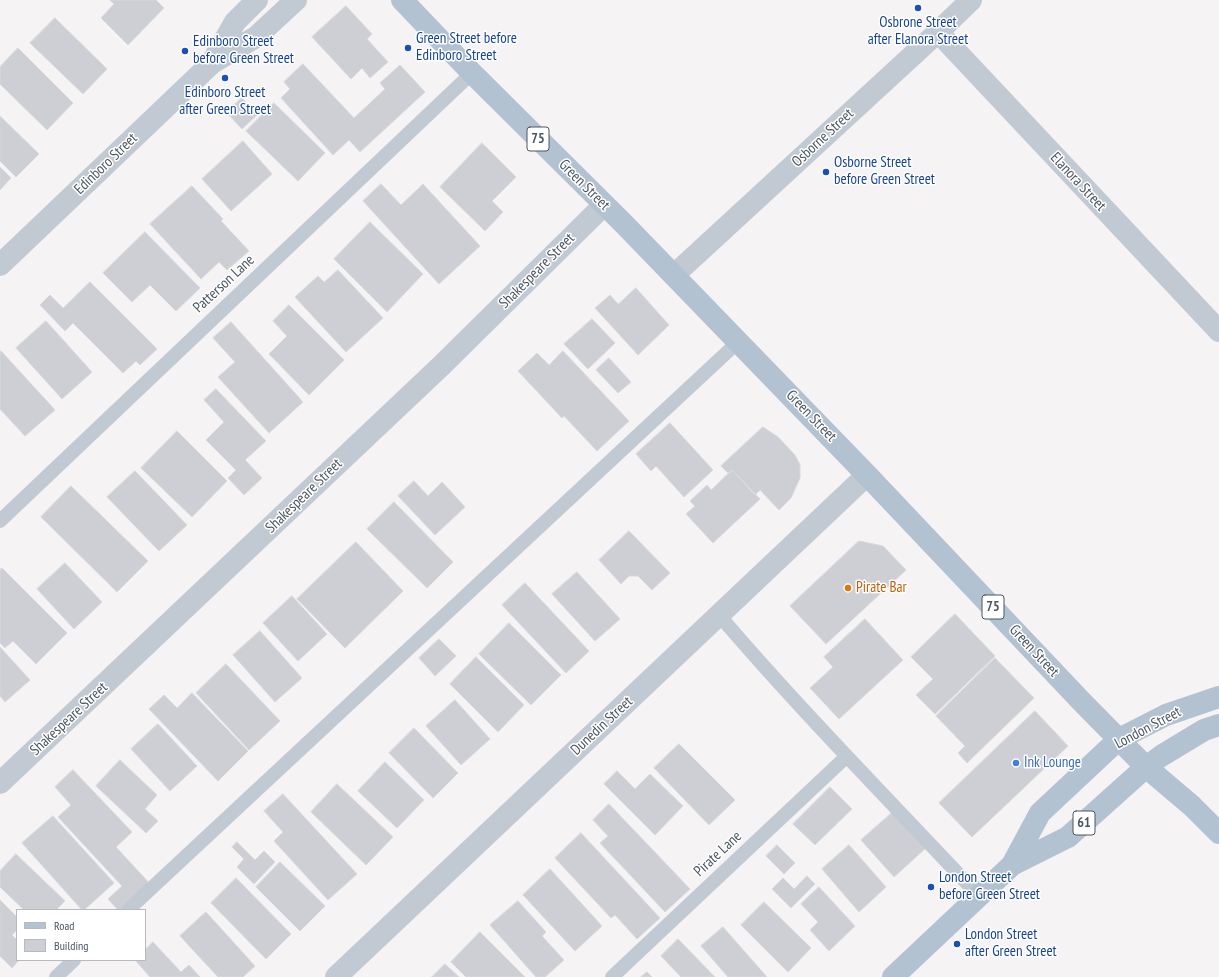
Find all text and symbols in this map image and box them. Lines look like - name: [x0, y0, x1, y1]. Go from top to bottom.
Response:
- marker: Osbrone Street after Elanora Street: [913, 3, 923, 13]
- place label: Osbrone Street after Elanora Street: [868, 14, 968, 49]
- place label: Green Street before Edinboro Street: [416, 30, 517, 65]
- place label: Edinboro Street before Green Street: [193, 33, 294, 68]
- marker: Green Street before Edinboro Street: [403, 43, 413, 53]
- marker: Edinboro Street before Green Street: [180, 46, 190, 56]
- marker: Edinboro Street after Green Street: [220, 73, 230, 83]
- place label: Edinboro Street after Green Street: [179, 84, 271, 119]
- street label: Osborne Street: [789, 105, 857, 171]
- road number: 75: [527, 127, 549, 151]
- street label: Edinboro Street: [71, 130, 141, 198]
- street label: Elanora Street: [1046, 149, 1110, 215]
- place label: Osborne Street before Green Street: [834, 154, 935, 189]
- street label: Green Street: [555, 156, 613, 214]
- marker: Osborne Street before Green Street: [821, 167, 831, 177]
- street label: Shakespeare Street: [496, 230, 578, 312]
- street label: Patterson Lane: [190, 251, 258, 317]
- street label: Green Street: [782, 387, 840, 445]
- street label: Shakespeare Street: [262, 455, 346, 537]
- place label: Pirate Bar: [856, 579, 907, 597]
- marker: Pirate Bar: [843, 583, 853, 593]
- road number: 75: [982, 595, 1004, 619]
- street label: Green Street: [1005, 621, 1063, 681]
- street label: Shakespeare Street: [27, 679, 111, 759]
- street label: Dunedin Street: [567, 693, 637, 759]
- street label: London Street: [1112, 703, 1184, 753]
- place label: Ink Lounge: [1024, 754, 1081, 772]
- marker: Ink Lounge: [1011, 758, 1021, 768]
- road number: 61: [1073, 811, 1095, 835]
- street label: Pirate Lane: [691, 828, 745, 880]
- place label: London Street before Green Street: [939, 869, 1040, 904]
- marker: London Street before Green Street: [926, 882, 936, 892]
- legend: [16, 909, 146, 961]
- text: Road: [54, 918, 74, 933]
- place label: London Street after Green Street: [965, 926, 1057, 961]
- text: Building: [54, 938, 89, 953]
- marker: London Street after Green Street: [952, 939, 962, 949]

